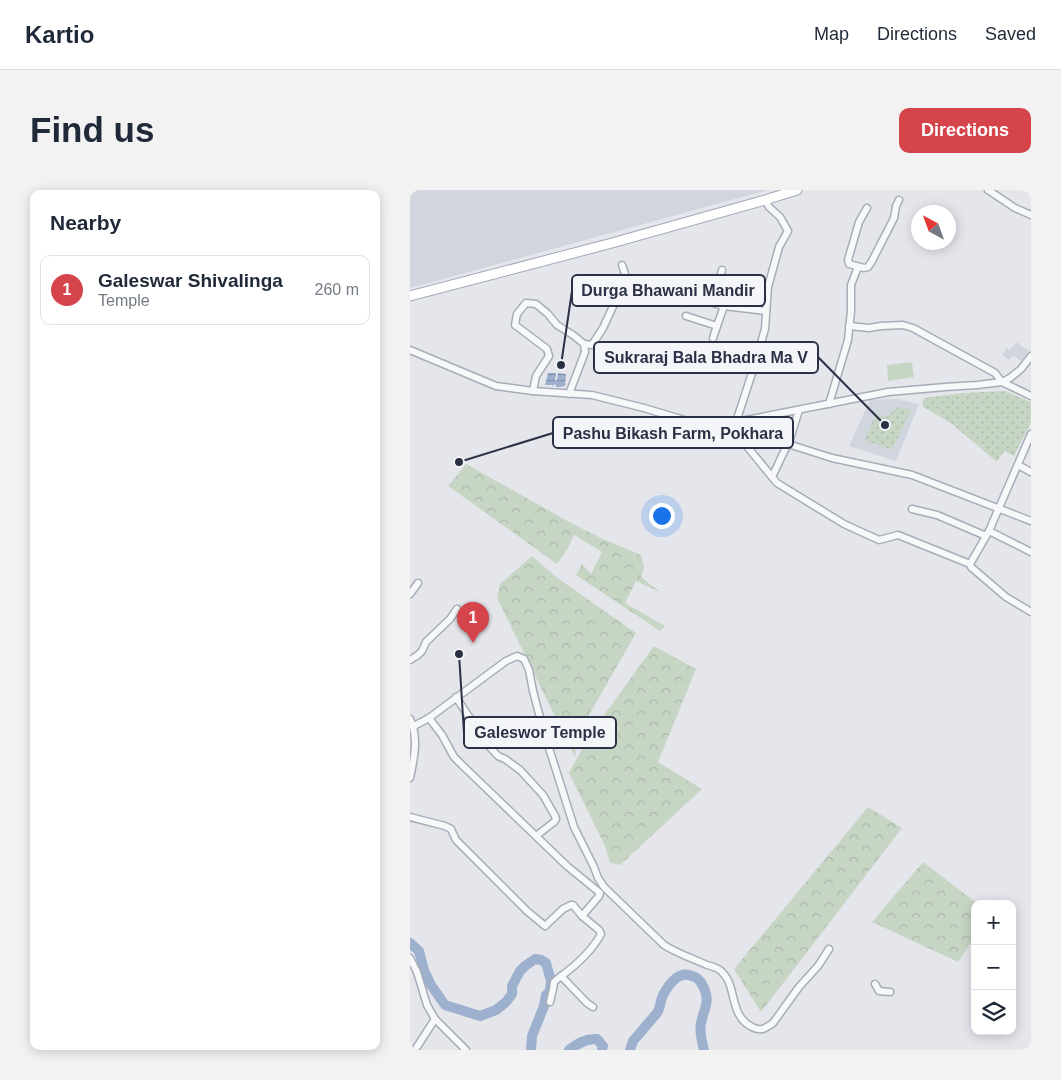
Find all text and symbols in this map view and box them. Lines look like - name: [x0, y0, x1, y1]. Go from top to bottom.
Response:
- text: Kartio: [25, 21, 94, 48]
- text: Map: [814, 24, 849, 44]
- text: Directions: [877, 24, 957, 44]
- text: Saved: [985, 24, 1036, 44]
- button: Directions: [899, 108, 1031, 153]
- text: Find us: [30, 110, 154, 149]
- north arrow: [911, 205, 956, 250]
- text: Nearby: [50, 211, 121, 234]
- text: Galeswar Shivalinga: [98, 270, 283, 291]
- callout: Durga Bhawani Mandir: [572, 275, 765, 306]
- text: 1: [63, 281, 71, 298]
- text: 260 m: [315, 281, 359, 298]
- text: Durga Bhawani Mandir: [581, 282, 755, 299]
- text: Temple: [98, 292, 150, 309]
- callout: Sukraraj Bala Bhadra Ma V: [594, 342, 818, 373]
- text: Sukraraj Bala Bhadra Ma V: [604, 349, 808, 366]
- callout: Pashu Bikash Farm, Pokhara: [553, 417, 793, 448]
- text: Pashu Bikash Farm, Pokhara: [563, 425, 783, 442]
- your location: [649, 503, 675, 529]
- pin: 1: [457, 602, 489, 643]
- callout: Galeswor Temple: [464, 717, 616, 748]
- text: Galeswor Temple: [474, 724, 606, 741]
- map controls: [971, 900, 1016, 1035]
- button: +: [971, 900, 1016, 945]
- button: −: [971, 945, 1016, 990]
- button: layers: [971, 990, 1016, 1035]

